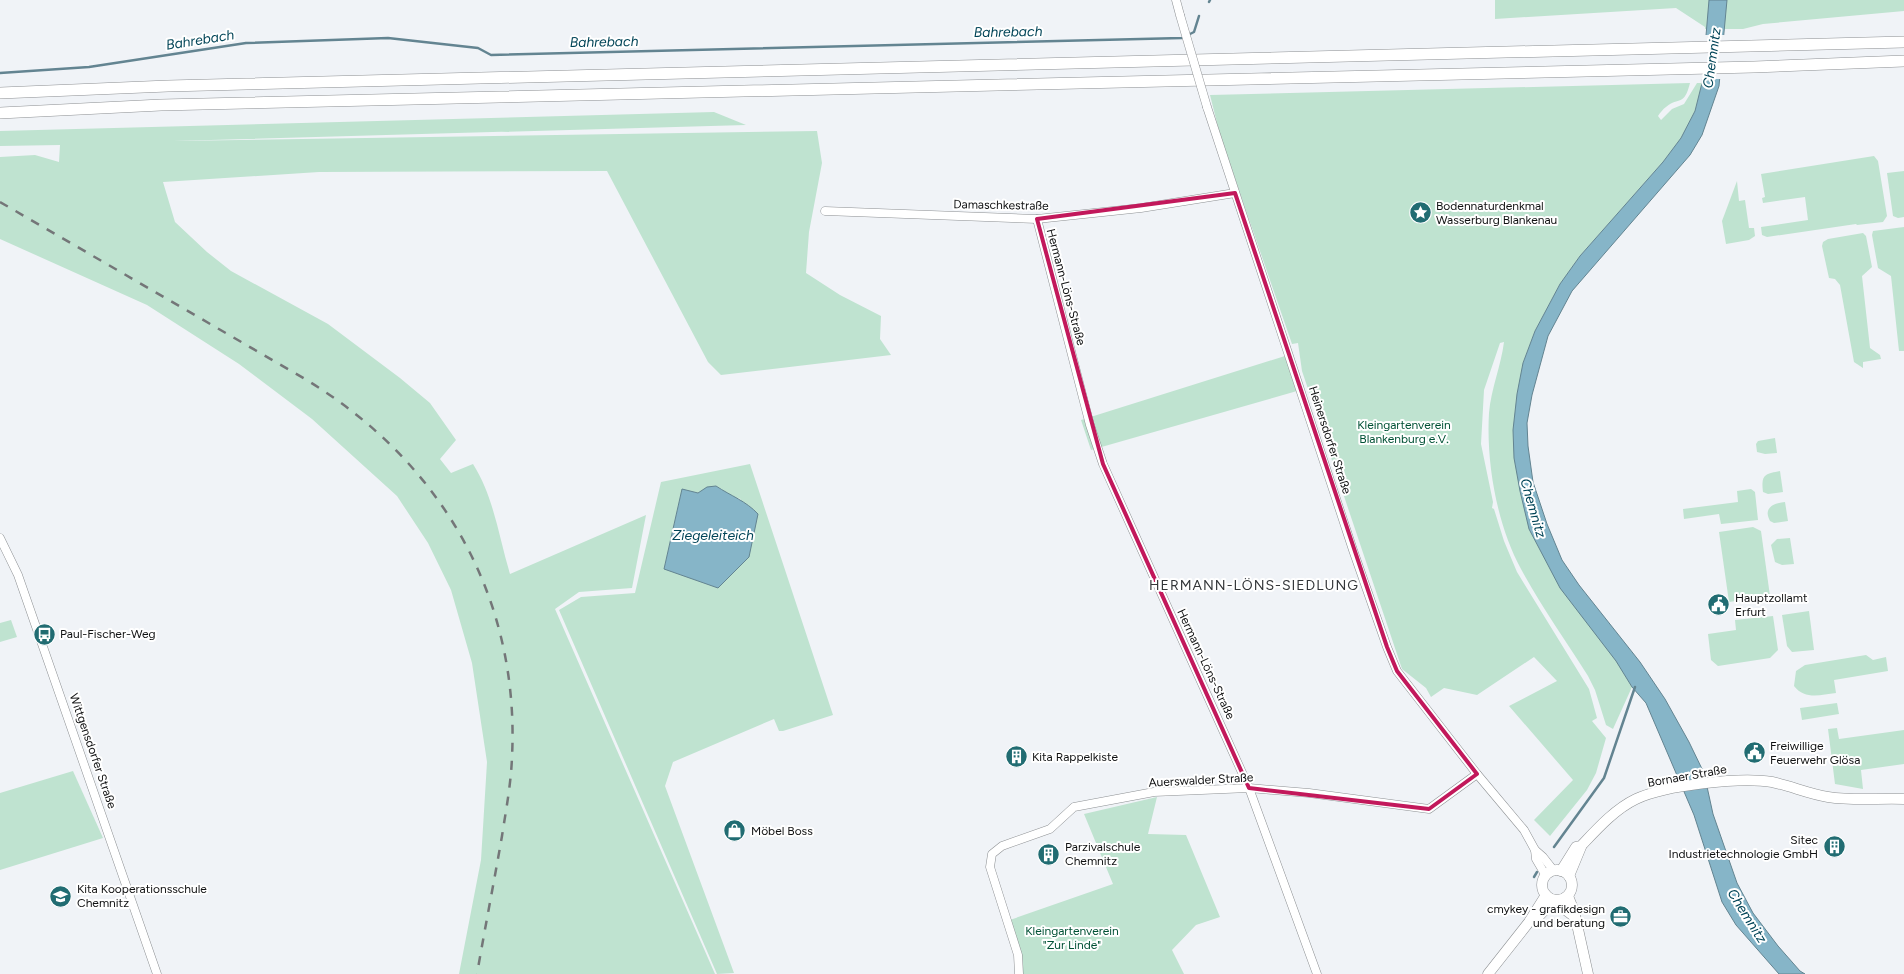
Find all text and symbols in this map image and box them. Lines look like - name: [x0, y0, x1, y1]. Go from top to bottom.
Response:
- water label: Bahrebach: [973, 23, 1043, 41]
- water label: Bahrebach: [165, 26, 236, 54]
- water label: Chemnitz: [1699, 27, 1725, 89]
- water label: Bahrebach: [569, 33, 639, 51]
- street label: Damaschkestraße: [953, 197, 1049, 213]
- place label: Bodennaturdenkmal Wasserburg Blankenau: [1436, 199, 1557, 227]
- place icon: Bodennaturdenkmal Wasserburg Blankenau: [1408, 201, 1432, 225]
- street label: Hermann-Löns-Straße: [1044, 227, 1088, 347]
- street label: Heinersdorfer Straße: [1306, 384, 1354, 496]
- park label: Kleingartenverein Blankenburg e.V.: [1357, 418, 1451, 446]
- water label: Chemnitz: [1516, 476, 1550, 540]
- water label: Ziegeleiteich: [672, 527, 754, 544]
- district label: HERMANN-LÖNS-SIEDLUNG: [1149, 577, 1359, 594]
- place label: Hauptzollamt Erfurt: [1735, 591, 1808, 619]
- public building icon: Hauptzollamt Erfurt: [1707, 593, 1731, 617]
- street label: Hermann-Löns-Straße: [1174, 607, 1238, 722]
- bus stop icon: Paul-Fischer-Weg: [32, 622, 56, 646]
- place label: Paul-Fischer-Weg: [60, 627, 156, 641]
- street label: Wittgensdorfer Straße: [67, 692, 119, 811]
- place label: Freiwillige Feuerwehr Glösa: [1770, 739, 1860, 767]
- public building icon: Freiwillige Feuerwehr Glösa: [1742, 741, 1766, 765]
- building icon: Kita Rappelkiste: [1004, 745, 1028, 769]
- place label: Kita Rappelkiste: [1032, 750, 1118, 764]
- street label: Bornaer Straße: [1646, 762, 1728, 790]
- street label: Auerswalder Straße: [1148, 770, 1254, 790]
- shop icon: Möbel Boss: [723, 819, 747, 843]
- place label: Möbel Boss: [751, 824, 813, 838]
- place label: Sitec Industrietechnologie GmbH: [1669, 833, 1819, 861]
- building icon: Sitec Industrietechnologie GmbH: [1822, 835, 1846, 859]
- place label: Parzivalschule Chemnitz: [1065, 840, 1141, 868]
- building icon: Parzivalschule Chemnitz: [1037, 842, 1061, 866]
- place label: Kita Kooperationsschule Chemnitz: [77, 882, 207, 910]
- school or university icon: Kita Kooperationsschule Chemnitz: [49, 884, 73, 908]
- water label: Chemnitz: [1724, 886, 1770, 946]
- place label: cmykey - grafikdesign und beratung: [1487, 902, 1605, 930]
- office icon: cmykey - grafikdesign und beratung: [1609, 904, 1633, 928]
- park label: Kleingartenverein "Zur Linde": [1025, 924, 1119, 952]

